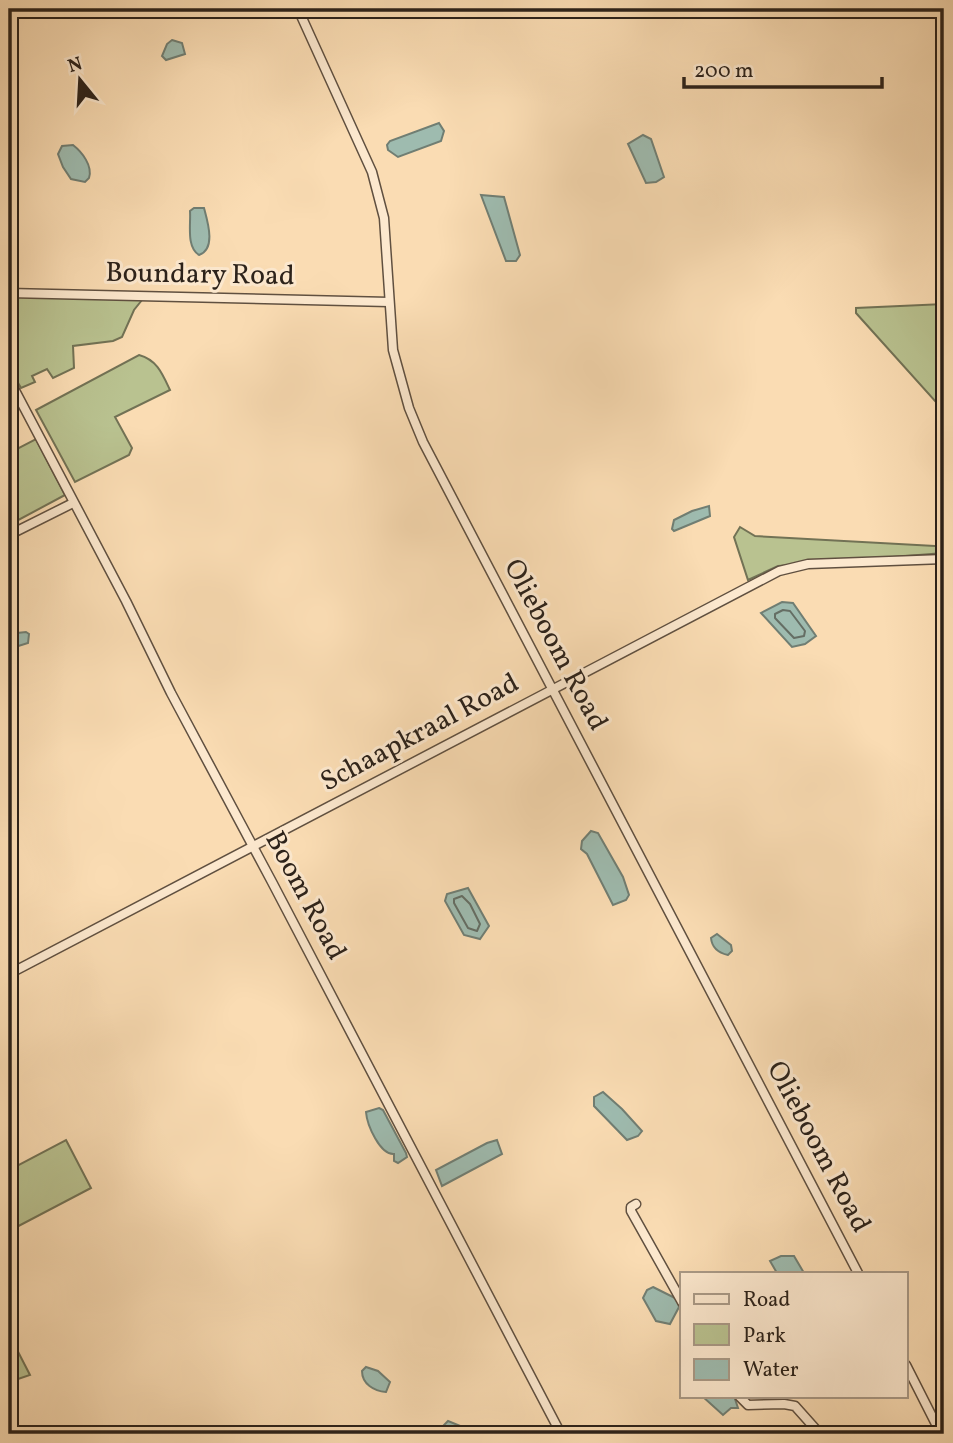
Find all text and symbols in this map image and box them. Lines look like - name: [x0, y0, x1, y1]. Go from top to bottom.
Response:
- north arrow: [46, 46, 116, 116]
- scale bar: [684, 46, 881, 90]
- text: N: [65, 51, 86, 80]
- text: 200 m: [694, 57, 754, 86]
- street label: Boundary Road: [105, 254, 295, 296]
- street label: Olieboom Road: [493, 552, 617, 738]
- street label: Schaapkraal Road: [314, 664, 526, 802]
- street label: Boom Road: [255, 825, 355, 967]
- street label: Olieboom Road: [756, 1054, 880, 1240]
- legend: [680, 1272, 908, 1398]
- text: Road: [743, 1286, 790, 1315]
- text: Park: [743, 1322, 786, 1351]
- text: Water: [743, 1356, 799, 1385]

